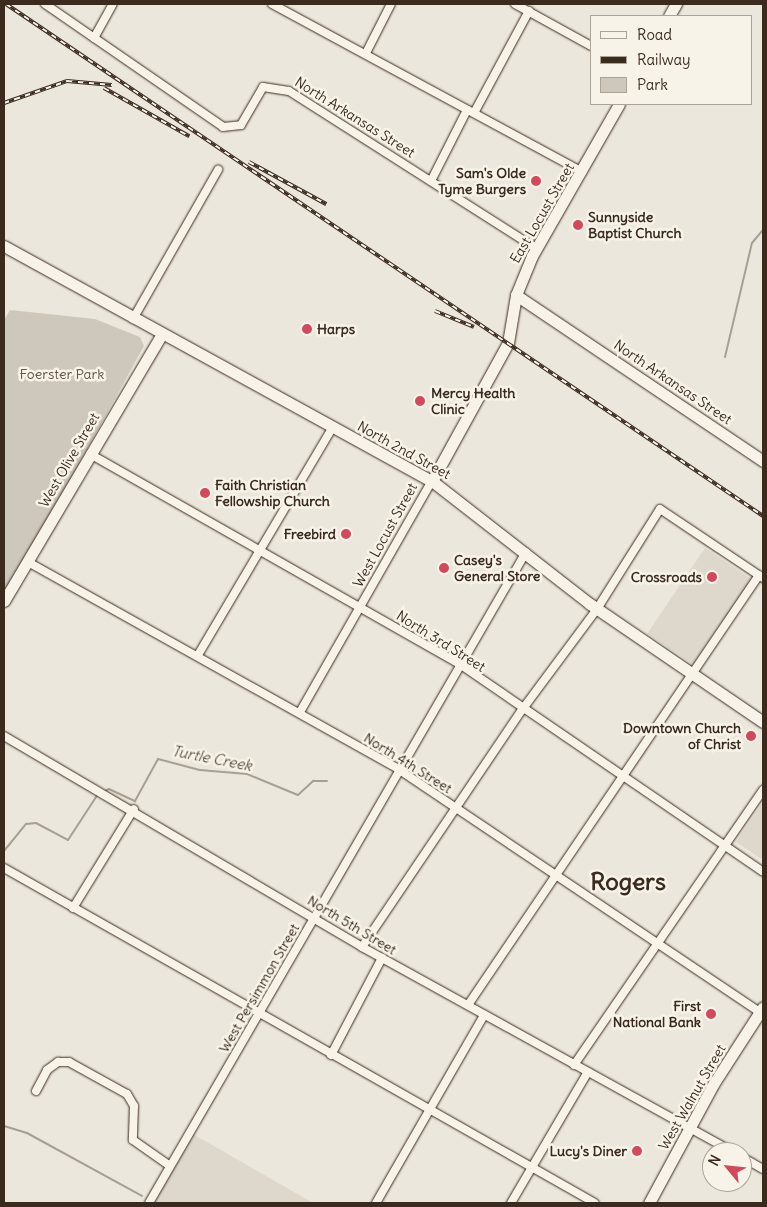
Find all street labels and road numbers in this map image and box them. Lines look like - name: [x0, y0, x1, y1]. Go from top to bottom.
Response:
- street label: North Arkansas Street: [292, 73, 418, 161]
- street label: East Locust Street: [507, 160, 577, 266]
- street label: North Arkansas Street: [611, 336, 735, 428]
- street label: West Olive Street: [35, 410, 103, 510]
- street label: North 2nd Street: [354, 417, 454, 483]
- street label: West Locust Street: [349, 480, 421, 590]
- street label: North 3rd Street: [393, 607, 489, 675]
- street label: North 4th Street: [361, 729, 455, 797]
- street label: North 5th Street: [304, 892, 400, 958]
- street label: West Persimmon Street: [215, 921, 303, 1055]
- street label: West Walnut Street: [655, 1041, 729, 1153]

